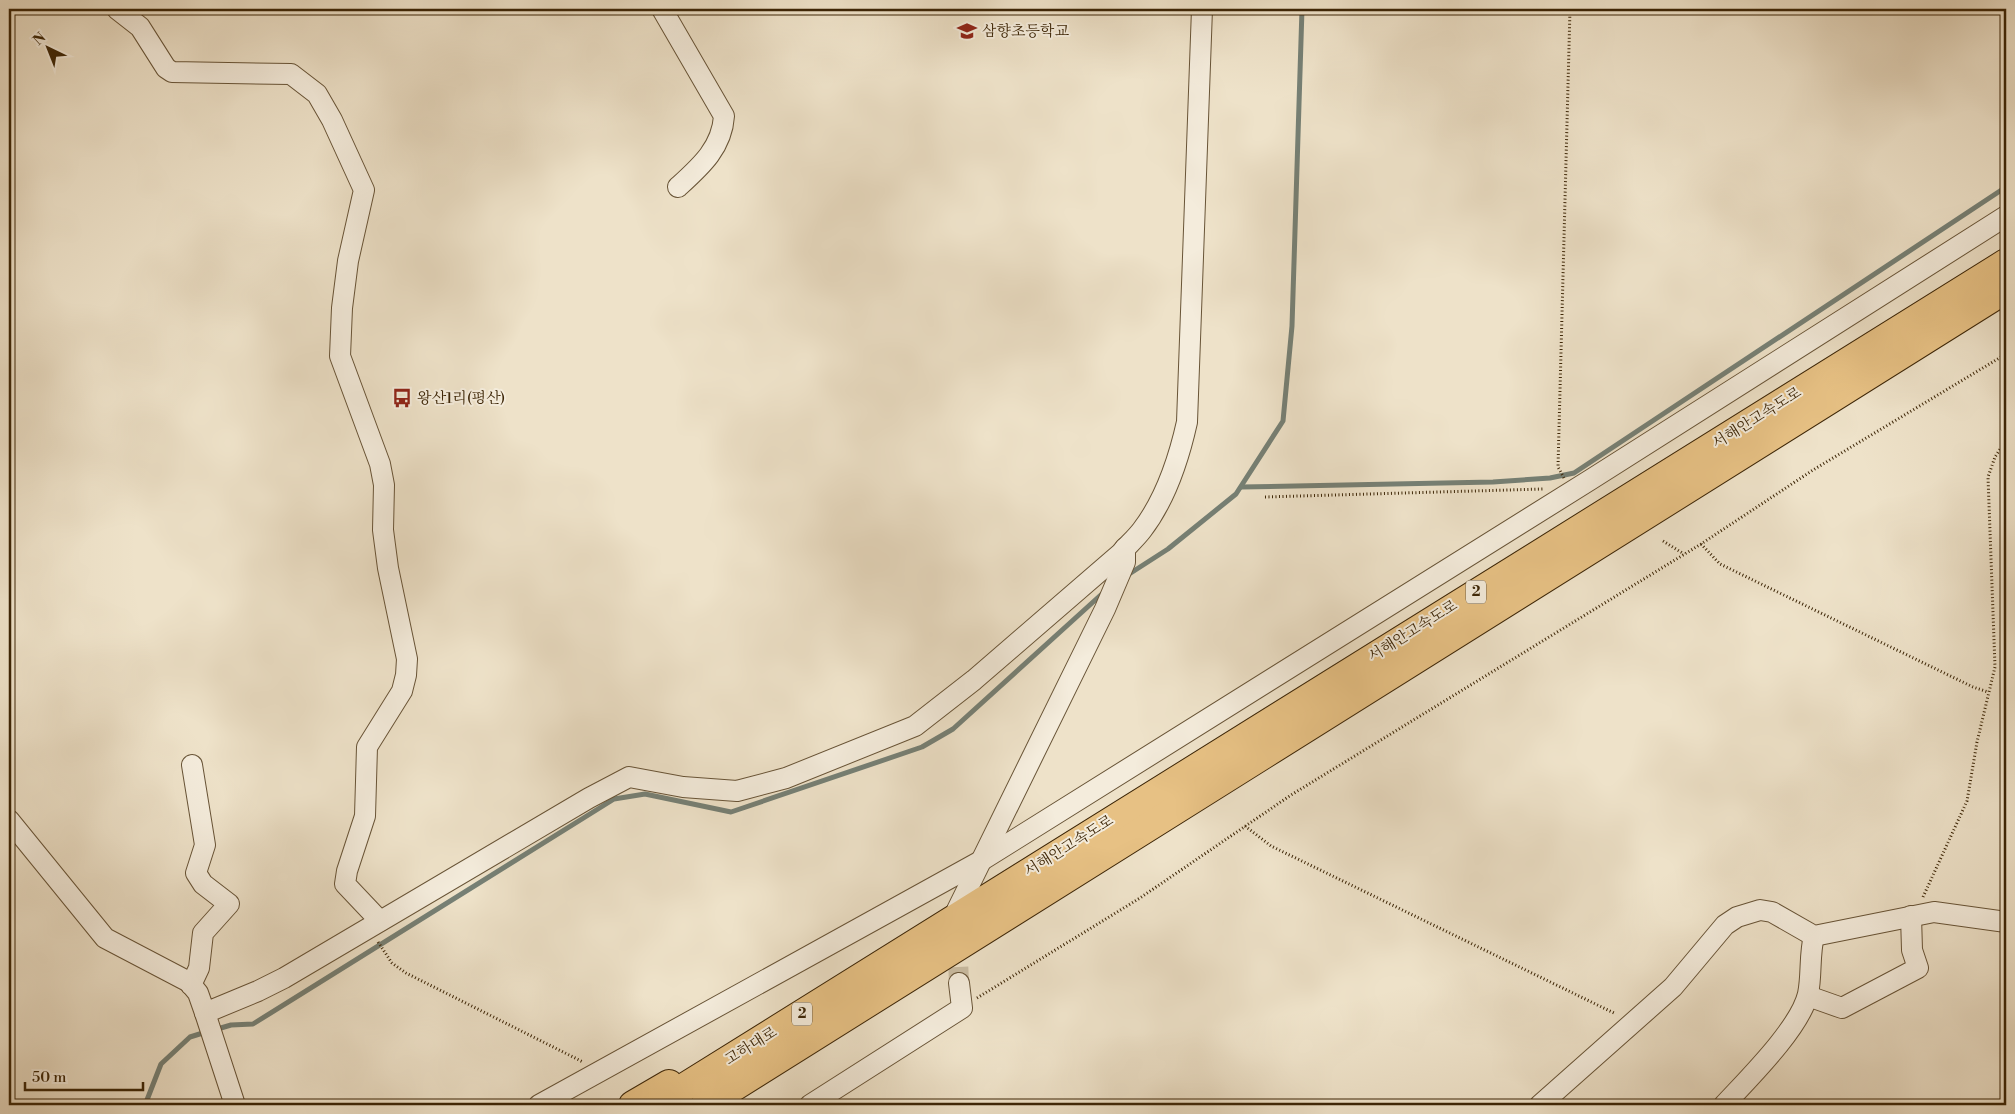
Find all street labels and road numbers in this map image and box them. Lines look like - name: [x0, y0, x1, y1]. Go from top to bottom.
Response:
- street label: 서해안고속도로: [1709, 383, 1805, 453]
- road number: 2: [1466, 580, 1486, 604]
- street label: 서해안고속도로: [1365, 596, 1461, 666]
- street label: 서해안고속도로: [1021, 811, 1117, 881]
- road number: 2: [792, 1002, 812, 1026]
- street label: 고하대로: [721, 1022, 781, 1069]

